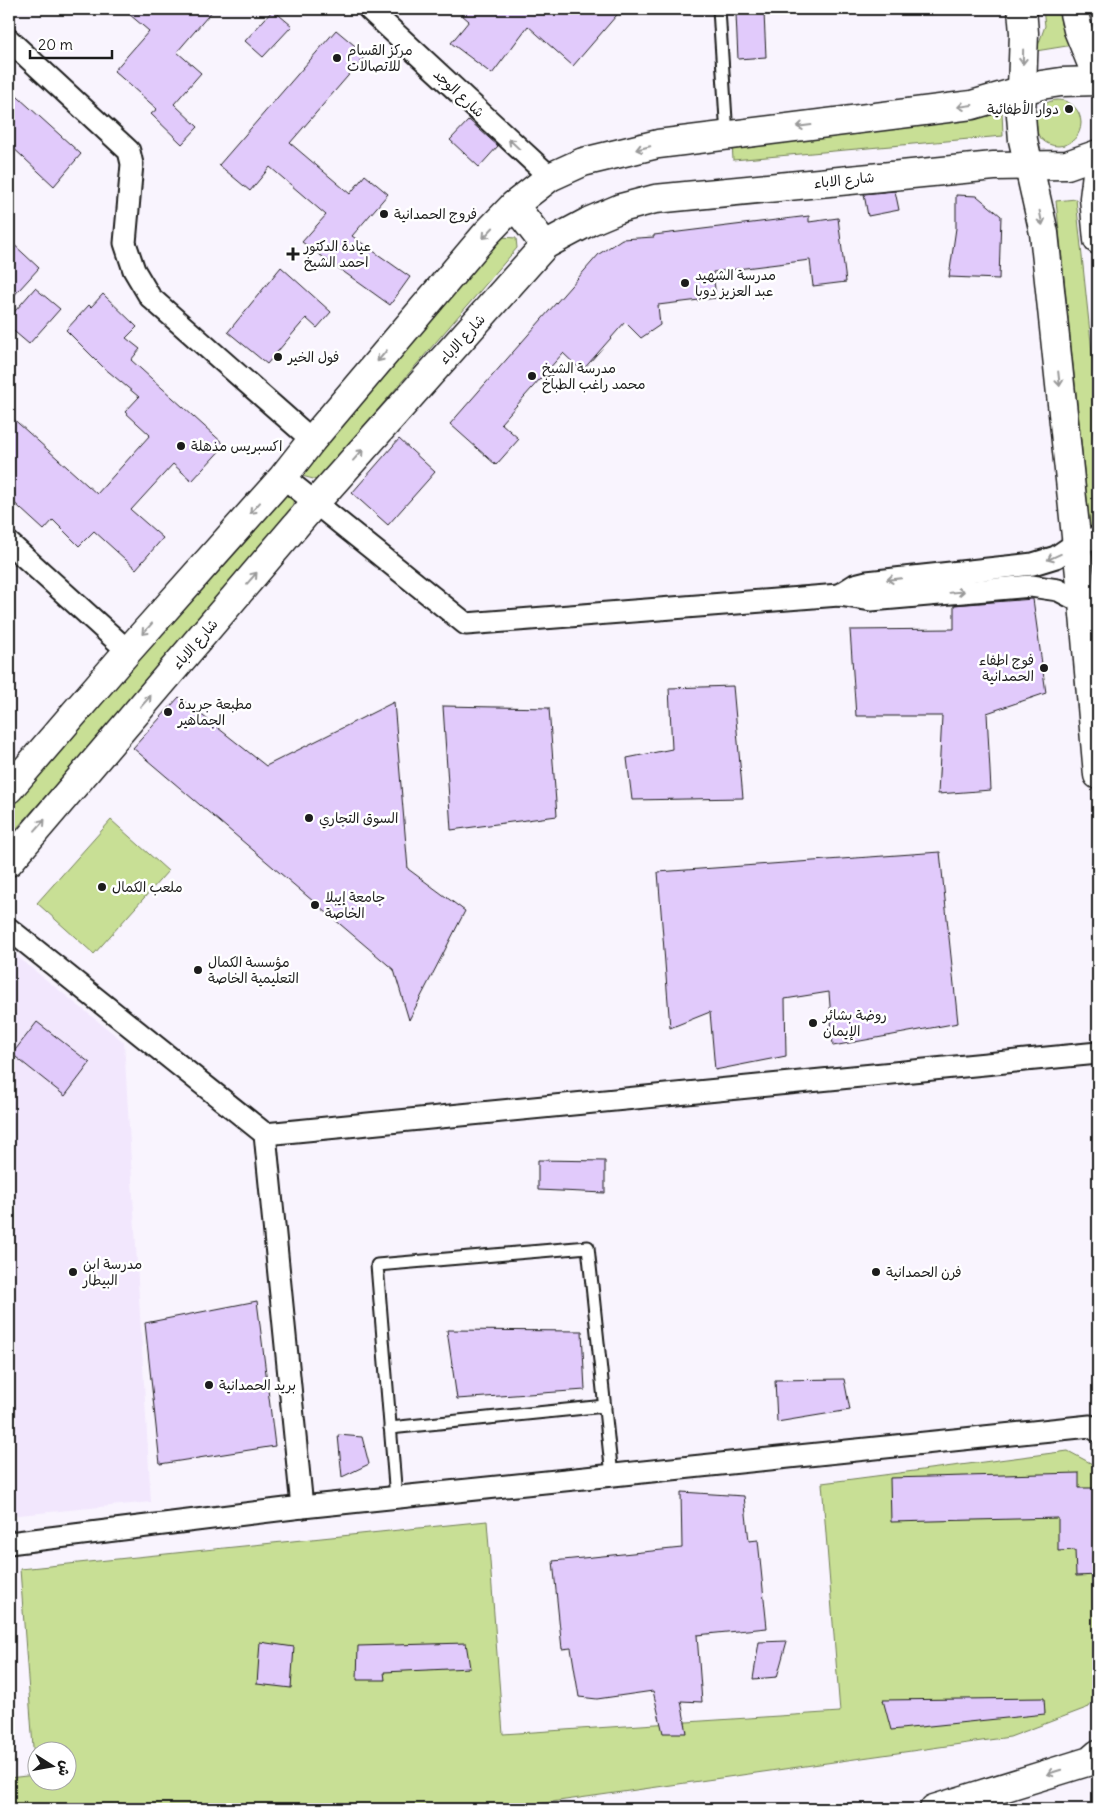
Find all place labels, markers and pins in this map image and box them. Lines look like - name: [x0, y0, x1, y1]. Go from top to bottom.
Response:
- place label: مركز القسام للاتصالات: [347, 41, 413, 75]
- marker: مركز القسام للاتصالات: [331, 52, 343, 64]
- place label: دوار الأطفائية: [987, 100, 1059, 118]
- marker: دوار الأطفائية: [1063, 103, 1075, 115]
- place label: فروج الحمدانية: [394, 205, 477, 224]
- marker: فروج الحمدانية: [378, 208, 390, 220]
- place label: عيادة الدكتور احمد الشيخ: [303, 237, 371, 272]
- marker: عيادة الدكتور احمد الشيخ: [286, 247, 300, 261]
- place label: مدرسة الشهيد عبد العزيز دوبا: [695, 266, 776, 300]
- marker: مدرسة الشهيد عبد العزيز دوبا: [679, 277, 691, 289]
- place label: فول الخير: [287, 348, 339, 366]
- marker: فول الخير: [272, 351, 284, 363]
- place label: مدرسة الشيخ محمد راغب الطباخ: [542, 359, 646, 394]
- marker: مدرسة الشيخ محمد راغب الطباخ: [526, 370, 538, 382]
- place label: اكسبريس مذهلة: [191, 437, 282, 455]
- marker: اكسبريس مذهلة: [175, 440, 187, 452]
- place label: فوج اطفاء الحمدانية: [979, 651, 1034, 685]
- marker: فوج اطفاء الحمدانية: [1038, 662, 1050, 674]
- place label: مطبعة جريدة الجماهير: [177, 695, 252, 729]
- marker: مطبعة جريدة الجماهير: [162, 706, 174, 718]
- place label: السوق التجاري: [319, 809, 398, 829]
- marker: السوق التجاري: [303, 812, 315, 824]
- place label: ملعب الكمال: [112, 878, 183, 896]
- marker: ملعب الكمال: [96, 881, 108, 893]
- place label: جامعة إيبلا الخاصة: [325, 888, 385, 922]
- marker: جامعة إيبلا الخاصة: [309, 899, 321, 911]
- place label: مؤسسة الكمال التعليمية الخاصة: [208, 953, 299, 987]
- marker: مؤسسة الكمال التعليمية الخاصة: [192, 964, 204, 976]
- place label: روضة بشائر الإيمان: [822, 1006, 887, 1041]
- marker: روضة بشائر الإيمان: [807, 1017, 819, 1029]
- place label: مدرسة ابن البيطار: [82, 1255, 142, 1289]
- place label: فرن الحمدانية: [886, 1263, 962, 1281]
- marker: مدرسة ابن البيطار: [67, 1266, 79, 1278]
- marker: فرن الحمدانية: [870, 1266, 882, 1278]
- place label: بريد الحمدانية: [219, 1376, 296, 1394]
- marker: بريد الحمدانية: [203, 1379, 215, 1391]

